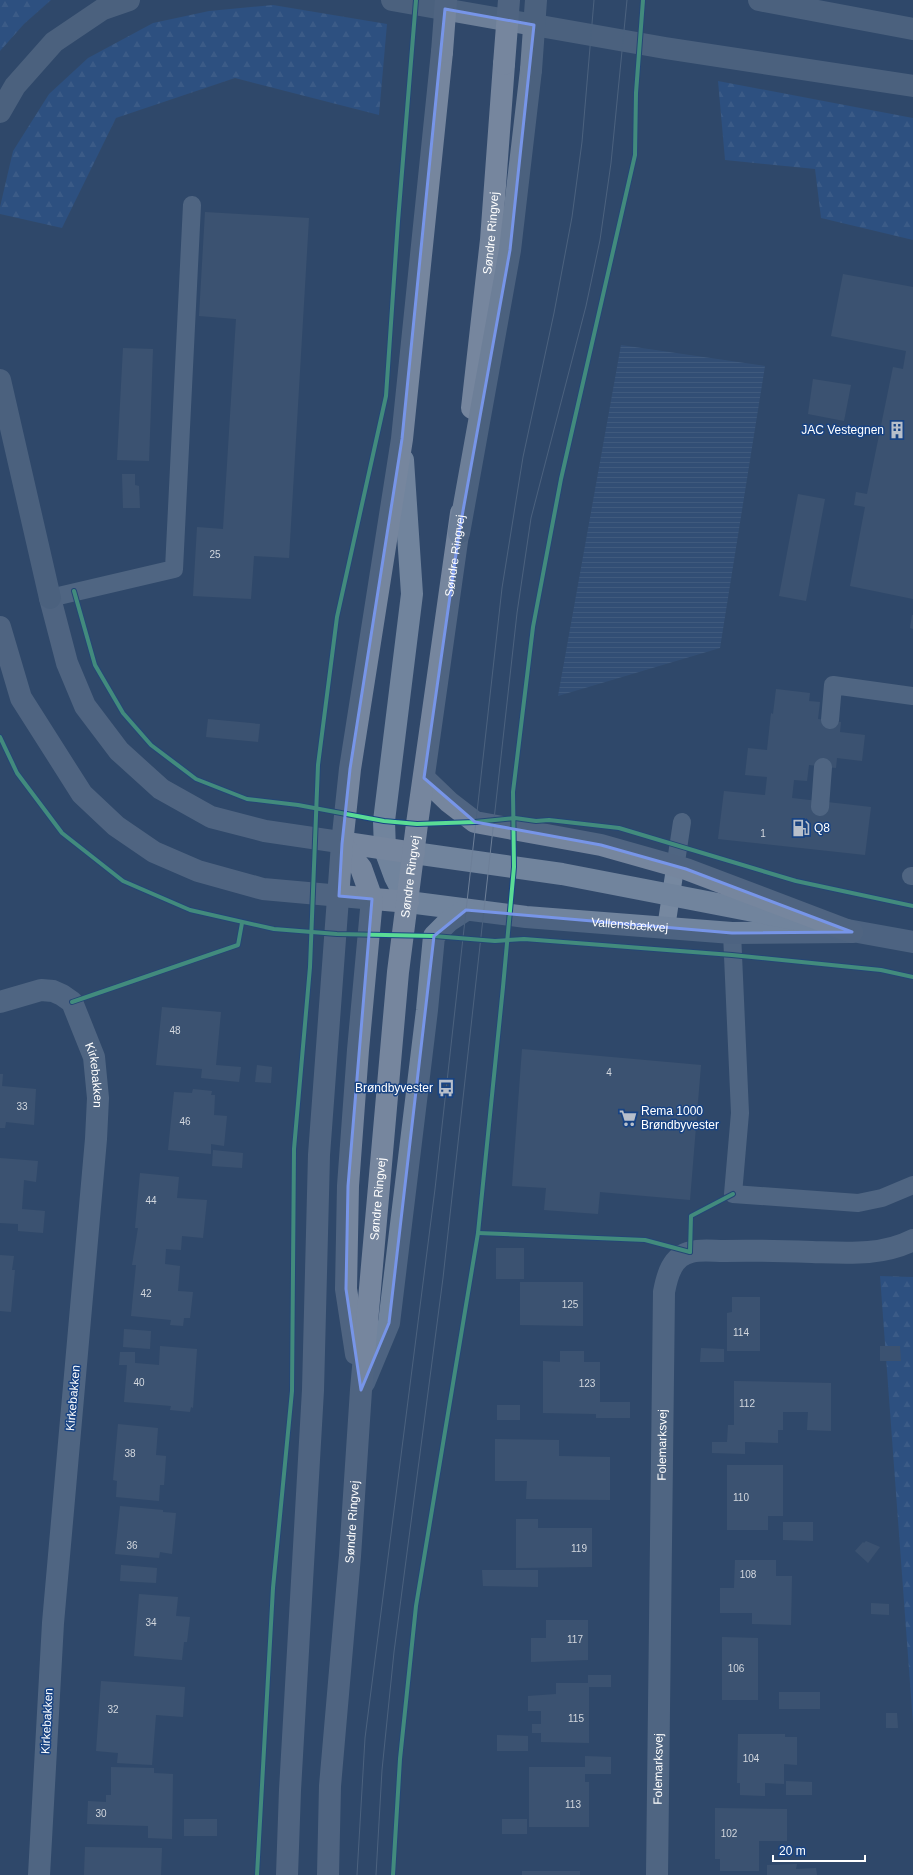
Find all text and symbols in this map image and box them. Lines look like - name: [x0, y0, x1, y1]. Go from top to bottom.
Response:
- street label: Søndre Ringvej: [480, 191, 502, 275]
- building icon: JAC Vestegnen: [887, 420, 907, 440]
- place label: JAC Vestegnen: [801, 423, 884, 437]
- street label: Søndre Ringvej: [442, 514, 468, 598]
- house number: 25: [209, 549, 221, 560]
- fuel station icon: Q8: [791, 818, 811, 838]
- place label: Q8: [814, 821, 830, 835]
- house number: 1: [760, 828, 766, 839]
- street label: Søndre Ringvej: [398, 835, 422, 919]
- street label: Vallensbækvej: [591, 915, 669, 935]
- house number: 48: [169, 1025, 181, 1036]
- street label: Kirkebakken: [82, 1040, 105, 1108]
- house number: 4: [606, 1067, 612, 1078]
- bus stop icon: Brøndbyvester: [436, 1078, 456, 1098]
- place label: Brøndbyvester: [355, 1081, 433, 1095]
- house number: 33: [16, 1101, 28, 1112]
- place label: Rema 1000 Brøndbyvester: [641, 1104, 719, 1132]
- supermarket icon: Rema 1000 Brøndbyvester: [618, 1108, 638, 1128]
- house number: 46: [179, 1116, 191, 1127]
- street label: Søndre Ringvej: [367, 1157, 389, 1241]
- house number: 44: [145, 1195, 157, 1206]
- house number: 42: [140, 1288, 152, 1299]
- house number: 125: [562, 1299, 579, 1310]
- house number: 114: [733, 1327, 749, 1338]
- street label: Kirkebakken: [63, 1364, 83, 1432]
- house number: 40: [133, 1377, 145, 1388]
- house number: 123: [579, 1378, 596, 1389]
- house number: 112: [739, 1398, 755, 1409]
- street label: Folemarksvej: [655, 1409, 670, 1481]
- house number: 38: [124, 1448, 136, 1459]
- street label: Søndre Ringvej: [342, 1480, 362, 1564]
- house number: 110: [733, 1492, 749, 1503]
- house number: 36: [126, 1540, 138, 1551]
- house number: 119: [571, 1543, 587, 1554]
- house number: 108: [740, 1569, 757, 1580]
- house number: 34: [145, 1617, 157, 1628]
- house number: 117: [567, 1634, 583, 1645]
- house number: 106: [728, 1663, 745, 1674]
- street label: Kirkebakken: [38, 1688, 56, 1754]
- house number: 32: [107, 1704, 119, 1715]
- house number: 115: [568, 1713, 584, 1724]
- street label: Folemarksvej: [651, 1733, 666, 1805]
- house number: 104: [743, 1753, 760, 1764]
- house number: 113: [565, 1799, 581, 1810]
- house number: 30: [95, 1808, 107, 1819]
- house number: 102: [721, 1828, 738, 1839]
- scale bar: [773, 1837, 865, 1863]
- text: 20 m: [779, 1844, 806, 1858]

